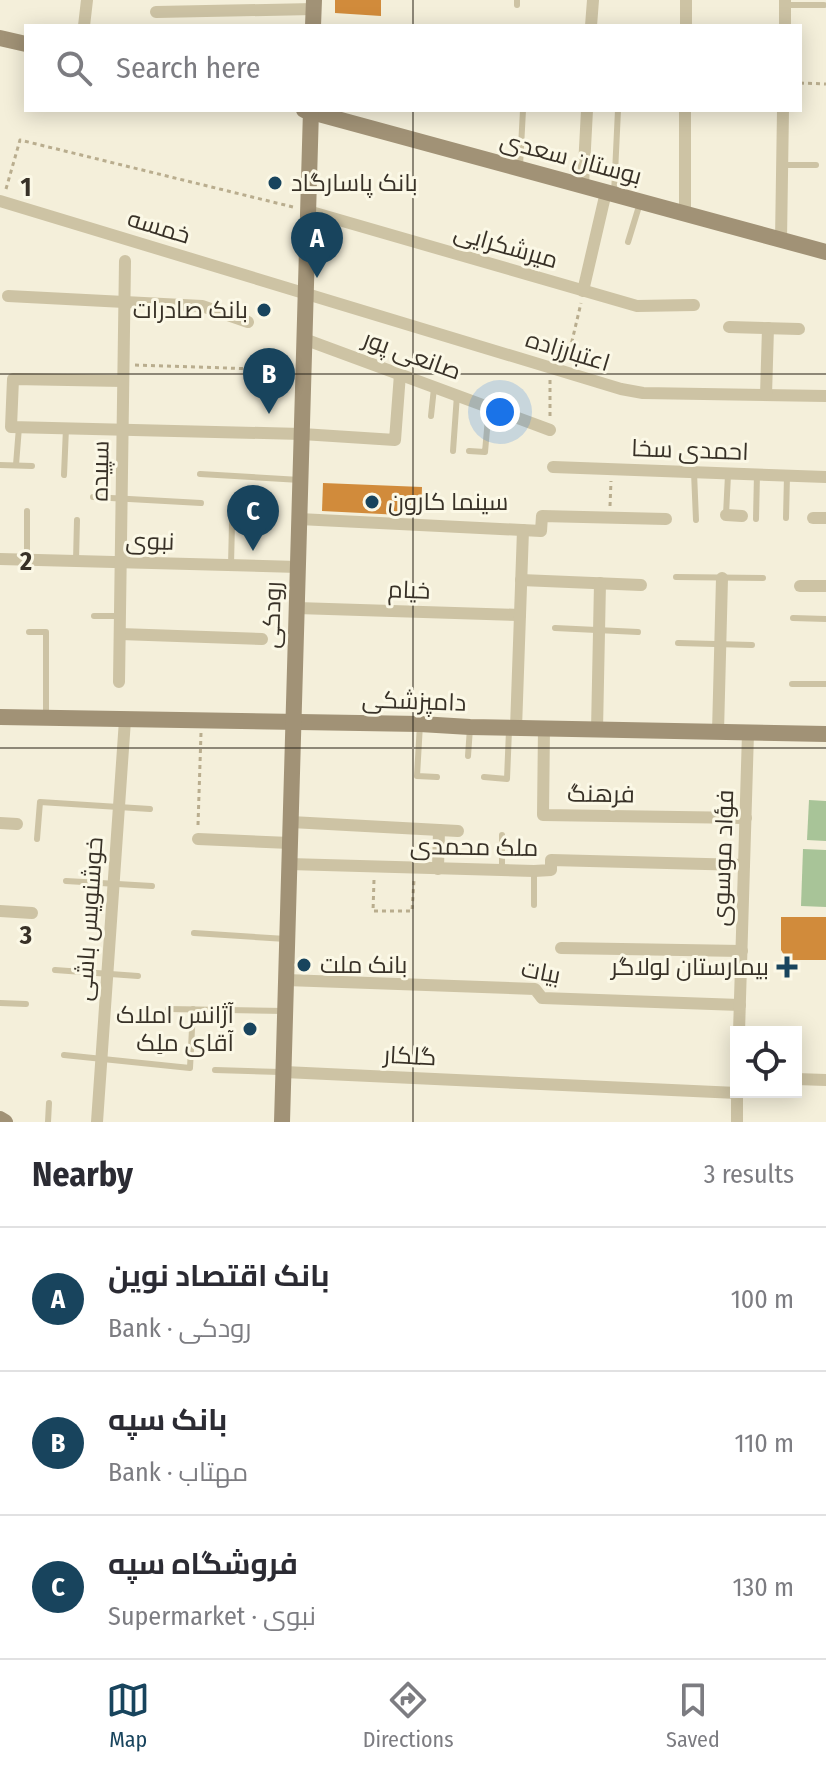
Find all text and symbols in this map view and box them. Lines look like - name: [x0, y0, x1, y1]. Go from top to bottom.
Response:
- search box: [24, 24, 802, 112]
- icon: search: [52, 46, 96, 90]
- text: Search here: [116, 50, 261, 86]
- street label: بوستان سعدی: [497, 126, 645, 190]
- place label: بانک پاسارگاد: [291, 169, 418, 199]
- text: 1: [21, 172, 32, 203]
- marker: بانک پاسارگاد: [266, 174, 284, 192]
- street label: خمسه: [124, 204, 194, 250]
- pin: A: [291, 212, 343, 278]
- street label: میرشکرایی: [451, 218, 561, 274]
- place label: بانک صادرات: [133, 296, 248, 324]
- marker: بانک صادرات: [255, 301, 273, 319]
- street label: صانعی پور: [357, 324, 465, 387]
- street label: اعتبارزاده: [523, 325, 613, 377]
- pin: B: [243, 348, 295, 414]
- your location: [480, 392, 520, 432]
- street label: احمدی سخا: [631, 434, 749, 466]
- street label: سپیده: [85, 440, 116, 502]
- pin: C: [227, 485, 279, 551]
- place label: سینما کارون: [388, 488, 508, 516]
- marker: سینما کارون: [363, 493, 381, 511]
- street label: نبوی: [125, 526, 175, 556]
- text: 2: [19, 546, 32, 577]
- street label: خیام: [387, 575, 431, 607]
- street label: رودکی: [257, 581, 287, 649]
- street label: دامپزشکی: [361, 685, 467, 719]
- street label: فرهنگ: [567, 779, 635, 809]
- street label: فؤاد موسوی: [707, 789, 739, 927]
- street label: ملک محمدی: [410, 832, 538, 862]
- street label: خوشنویس باشی: [69, 836, 109, 1002]
- text: 3: [19, 920, 32, 951]
- place label: بانک ملت: [320, 951, 408, 979]
- place label: بیمارستان لولاگر: [609, 953, 769, 981]
- street label: بیات: [519, 954, 563, 990]
- marker: بانک ملت: [295, 956, 313, 974]
- marker: بیمارستان لولاگر: [776, 956, 798, 978]
- place label: آژانس املاک آقای ملِک: [116, 1001, 235, 1057]
- marker: آژانس املاک آقای ملِک: [241, 1020, 259, 1038]
- map controls: [730, 1026, 802, 1098]
- button: locate: [730, 1026, 802, 1098]
- street label: گلکار: [381, 1041, 437, 1071]
- text: Nearby: [32, 1154, 133, 1195]
- text: 3 results: [704, 1159, 794, 1190]
- text: بانک اقتصاد نوین: [108, 1258, 330, 1294]
- text: A: [51, 1284, 65, 1315]
- text: 100 m: [731, 1284, 794, 1315]
- text: Bank · رودکی: [108, 1313, 251, 1344]
- text: بانک سپه: [108, 1402, 227, 1438]
- text: B: [51, 1428, 65, 1459]
- text: 110 m: [734, 1428, 794, 1459]
- text: Bank · مهتاب: [108, 1457, 248, 1488]
- text: فروشگاه سپه: [108, 1546, 298, 1582]
- text: C: [51, 1572, 65, 1603]
- text: 130 m: [732, 1572, 794, 1603]
- text: Supermarket · نبوی: [108, 1601, 316, 1632]
- tab: Map: [106, 1678, 150, 1753]
- tab: Directions: [363, 1678, 454, 1753]
- tab: Saved: [666, 1678, 720, 1753]

